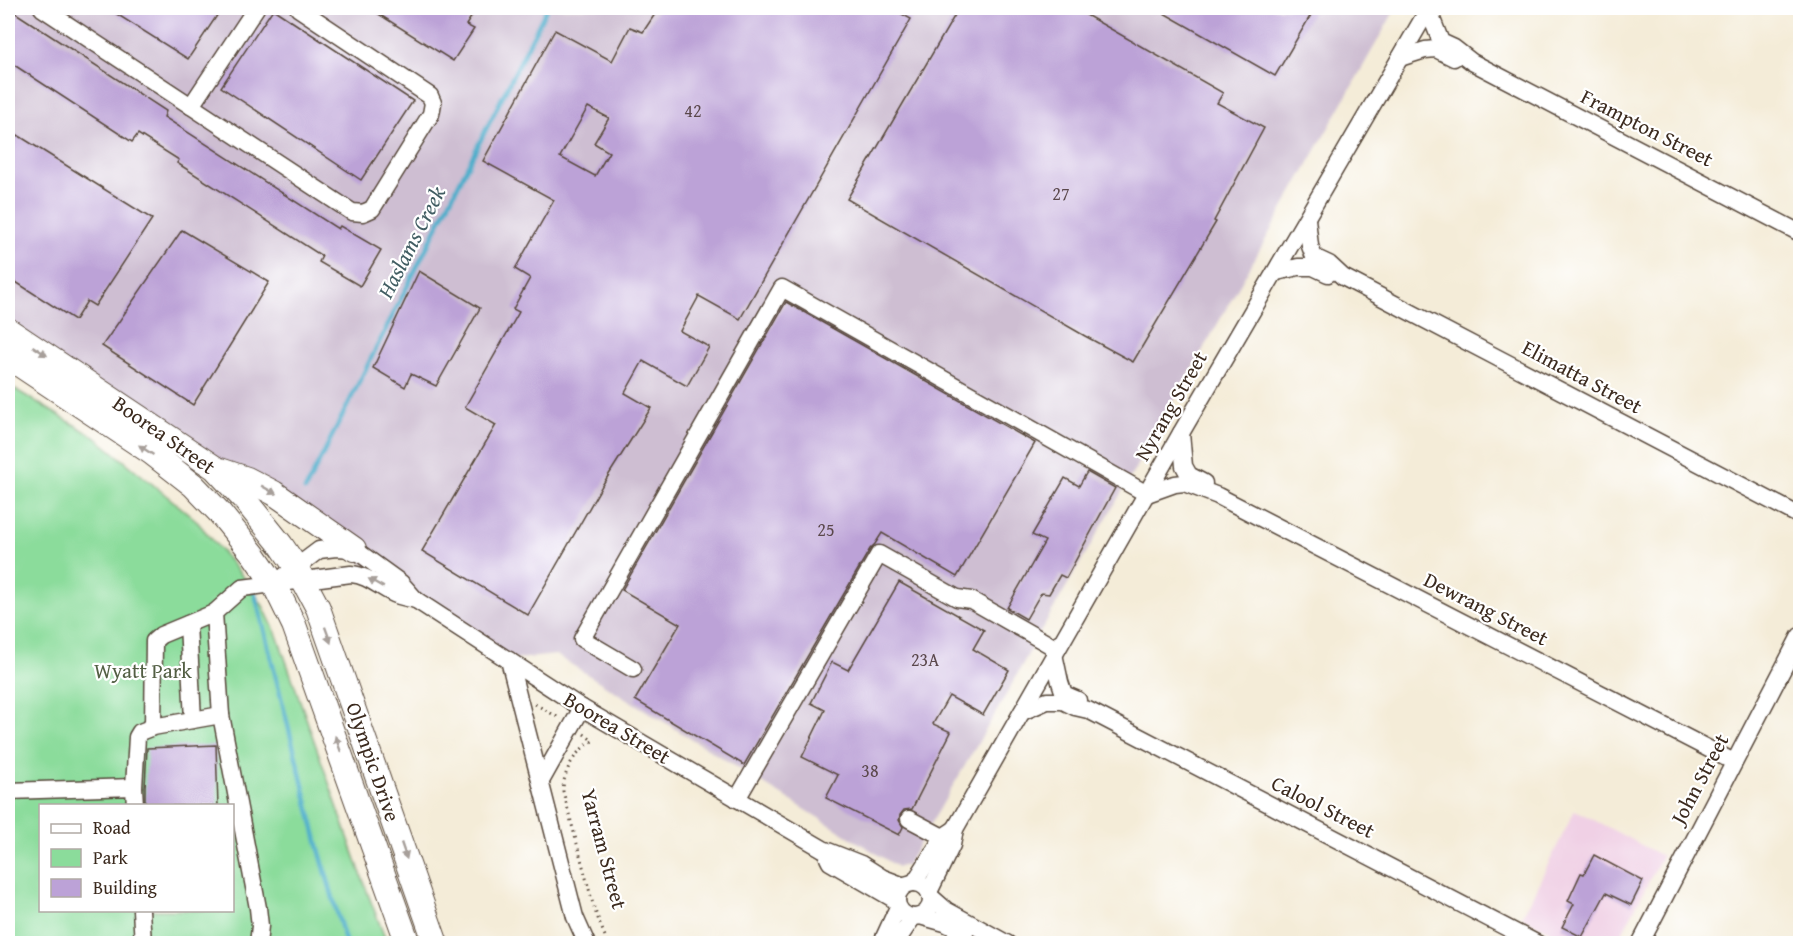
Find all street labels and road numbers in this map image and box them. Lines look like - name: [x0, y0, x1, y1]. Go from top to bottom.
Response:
- street label: Frampton Street: [1576, 81, 1719, 174]
- street label: Elimatta Street: [1517, 332, 1648, 422]
- street label: Nyrang Street: [1127, 344, 1215, 467]
- street label: Boorea Street: [107, 388, 222, 482]
- street label: Dewrang Street: [1419, 564, 1554, 653]
- street label: Boorea Street: [558, 684, 677, 772]
- street label: Olympic Drive: [339, 698, 408, 826]
- street label: John Street: [1661, 727, 1737, 832]
- street label: Calool Street: [1266, 767, 1381, 846]
- street label: Yarram Street: [574, 785, 636, 913]

